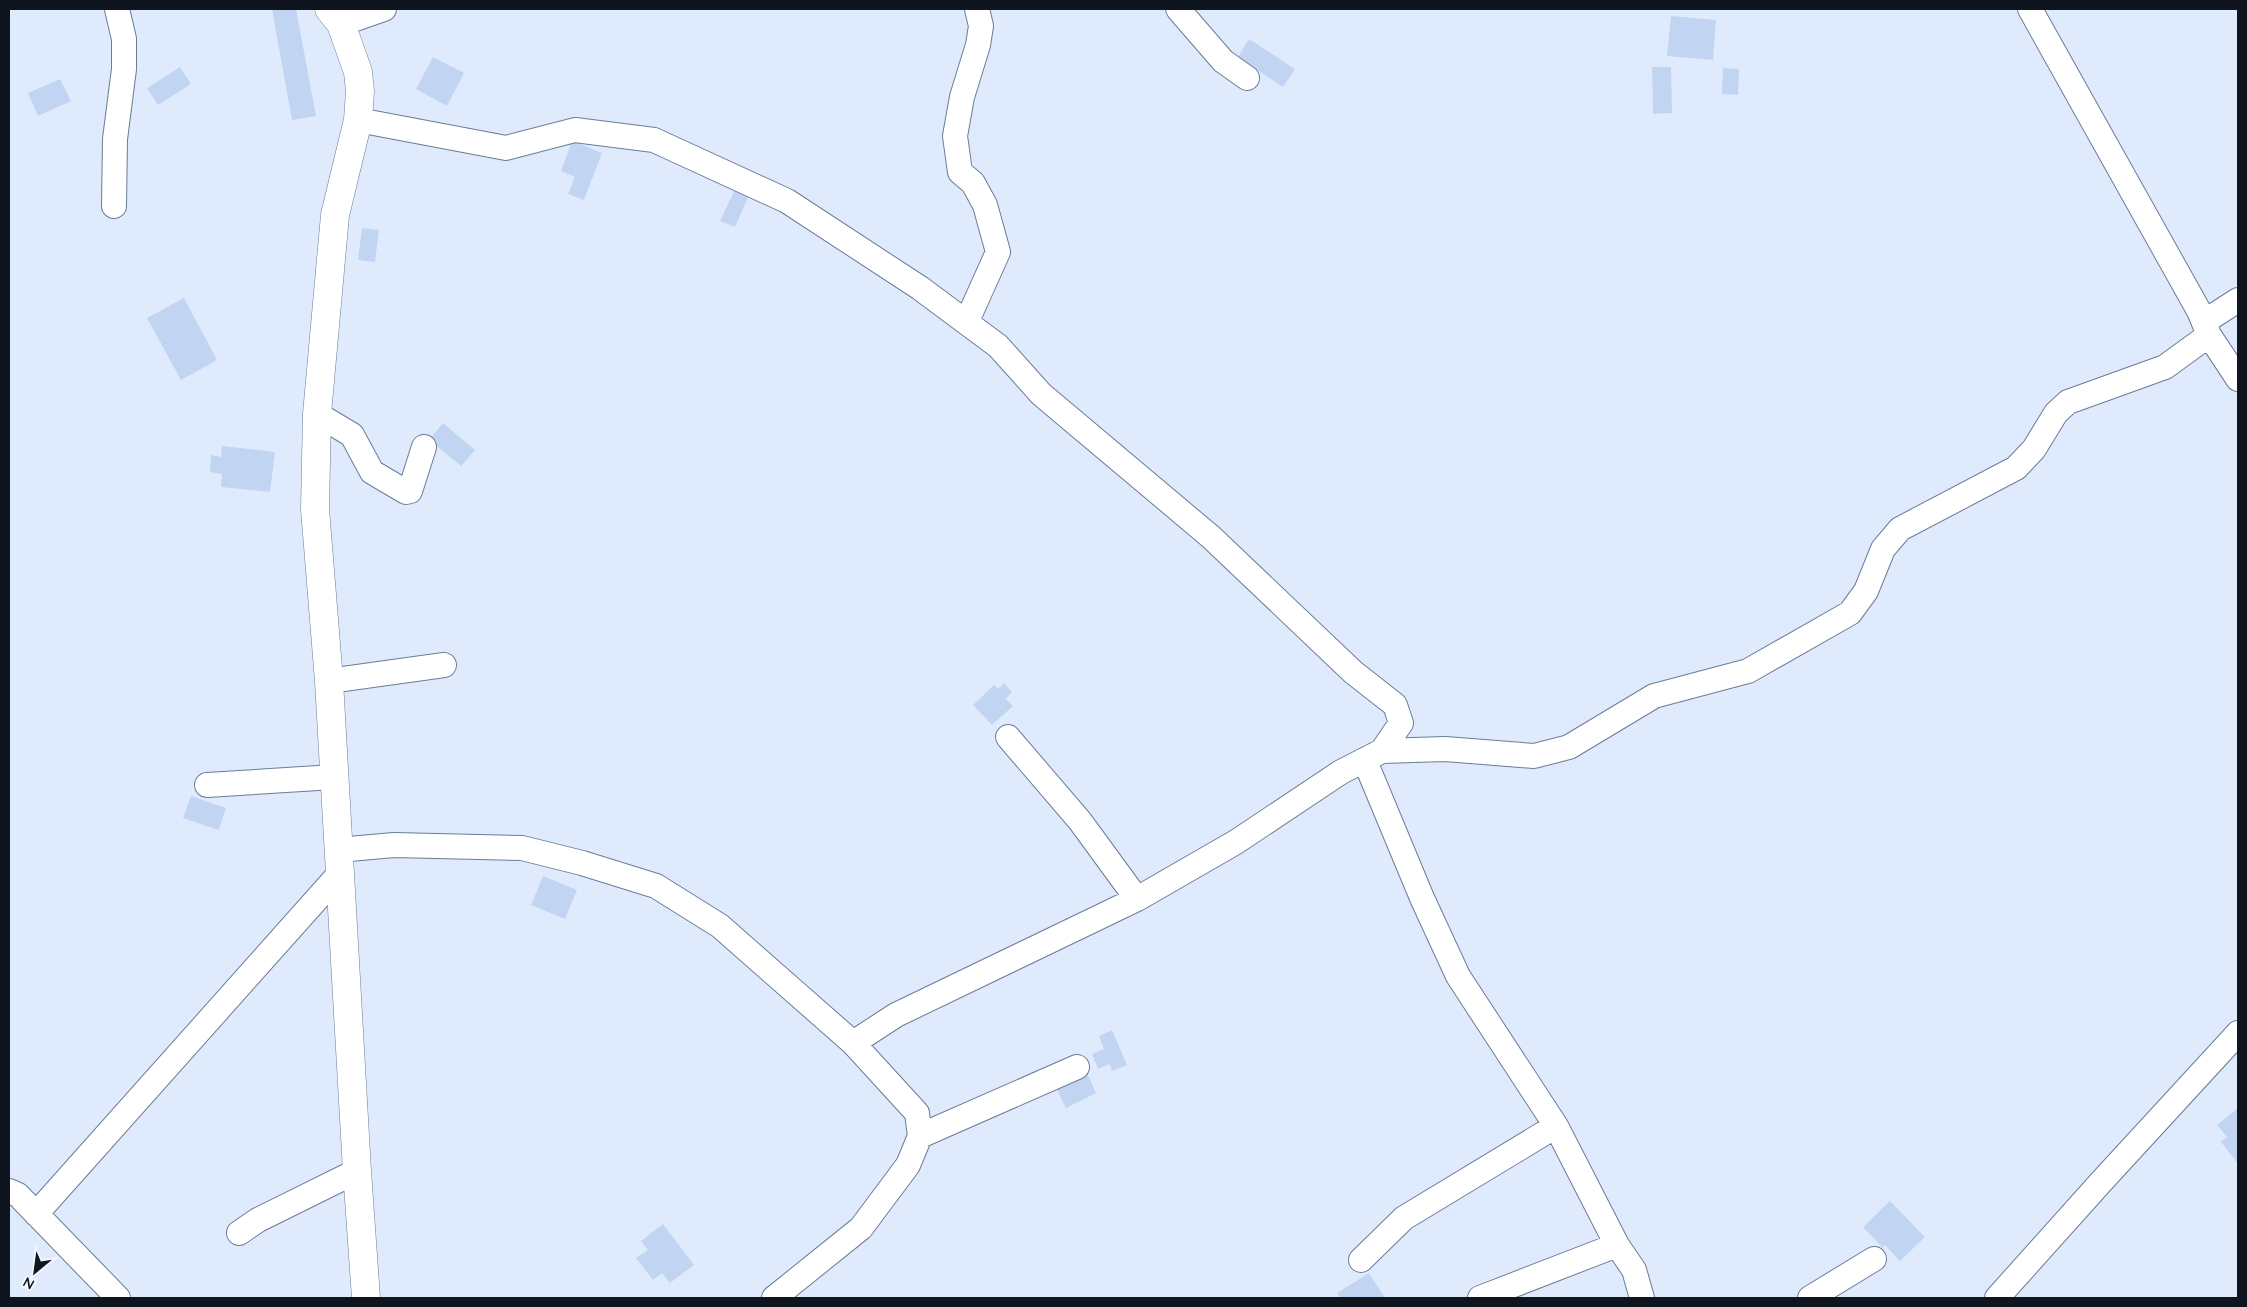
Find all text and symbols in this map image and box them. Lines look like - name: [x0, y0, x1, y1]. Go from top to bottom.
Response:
- north arrow: [10, 1247, 60, 1297]
- text: N: [20, 1273, 38, 1294]

